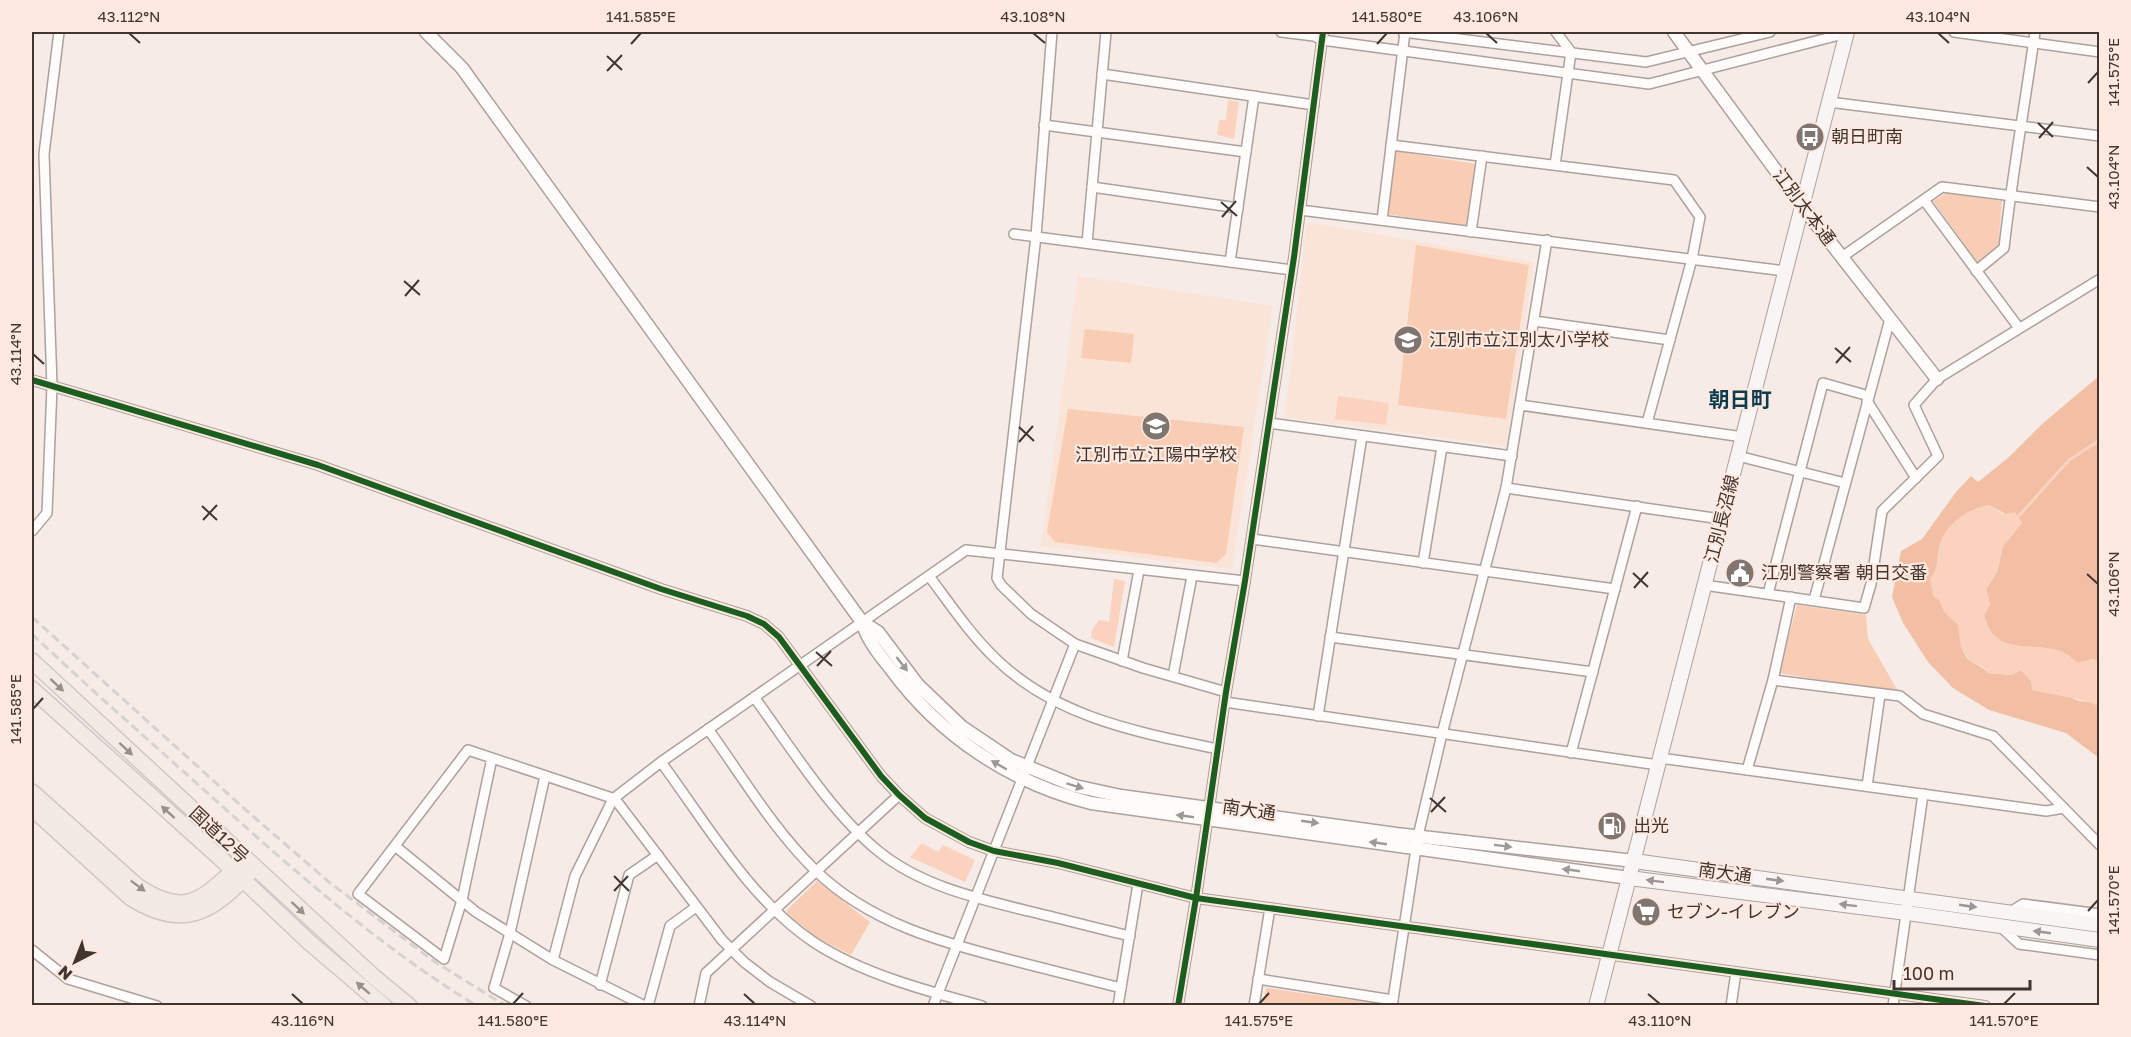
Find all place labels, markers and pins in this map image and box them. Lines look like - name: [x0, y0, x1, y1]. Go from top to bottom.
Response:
- bus stop icon: 朝日町南: [1794, 121, 1826, 153]
- place label: 朝日町南: [1831, 125, 1903, 147]
- school or university icon: 江別市立江別太小学校: [1392, 324, 1424, 356]
- place label: 江別市立江別太小学校: [1429, 328, 1609, 350]
- school or university icon: 江別市立江陽中学校: [1140, 410, 1172, 442]
- place label: 江別市立江陽中学校: [1075, 443, 1237, 465]
- public building icon: 江別警察署 朝日交番: [1724, 557, 1756, 589]
- place label: 江別警察署 朝日交番: [1761, 561, 1928, 583]
- fuel station icon: 出光: [1596, 810, 1628, 842]
- place label: 出光: [1633, 814, 1669, 836]
- supermarket icon: セブン-イレブン: [1630, 896, 1662, 928]
- place label: セブン-イレブン: [1667, 900, 1800, 922]

